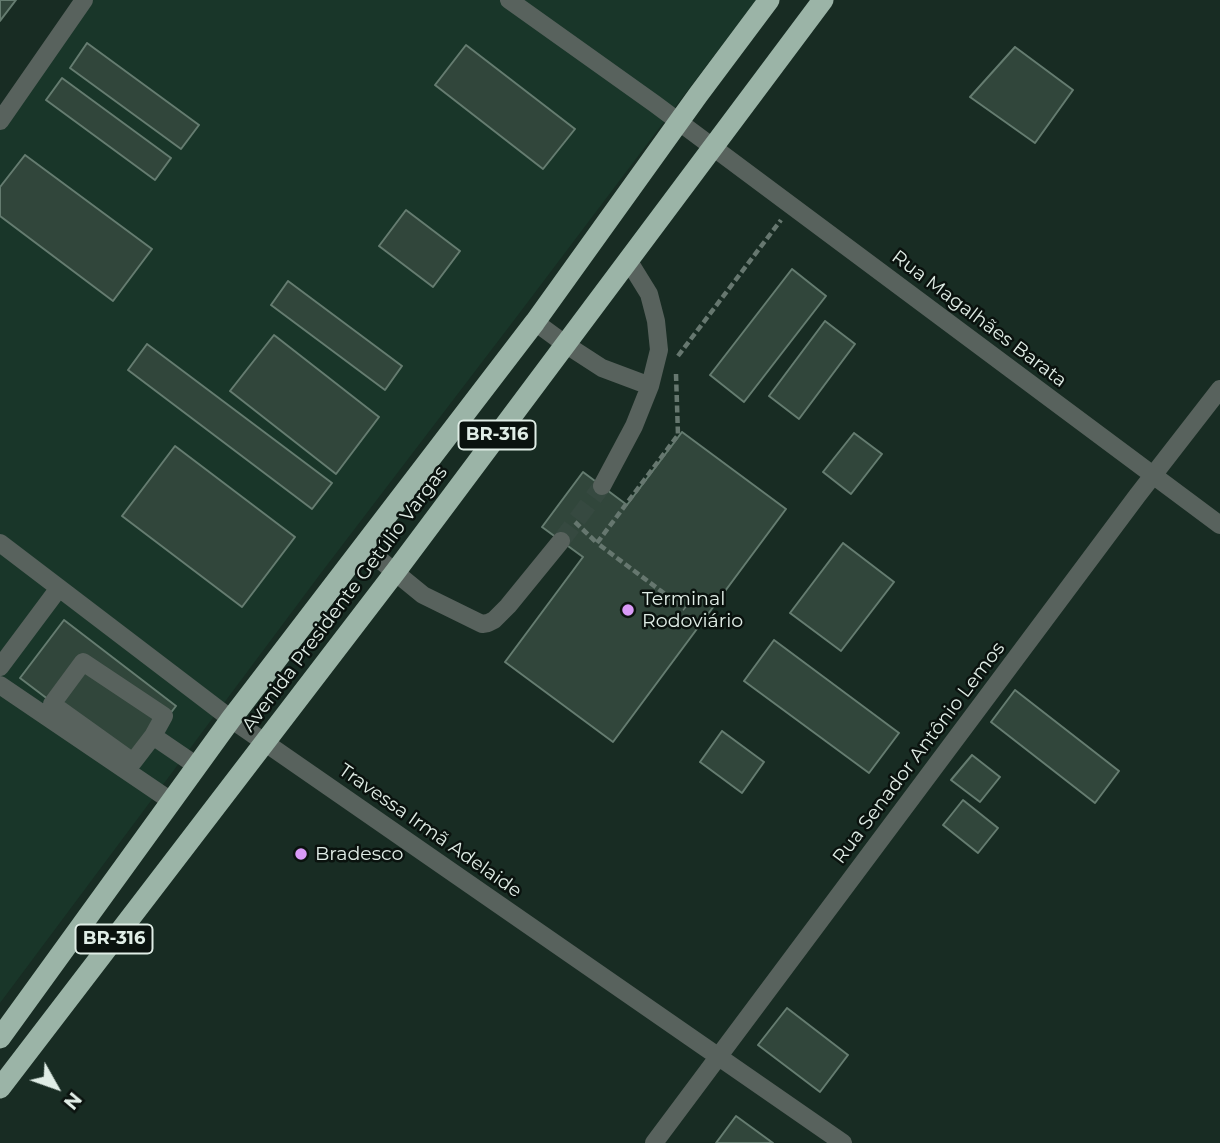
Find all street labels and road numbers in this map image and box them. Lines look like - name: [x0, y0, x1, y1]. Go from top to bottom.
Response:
- street label: Rua Magalhães Barata: [887, 246, 1071, 392]
- road number: BR-316: [458, 421, 536, 450]
- street label: Avenida Presidente Getúlio Vargas: [237, 461, 453, 737]
- street label: Rua Senador Antônio Lemos: [828, 638, 1010, 868]
- street label: Travessa Irmã Adelaide: [334, 759, 526, 903]
- road number: BR-316: [76, 924, 152, 954]

